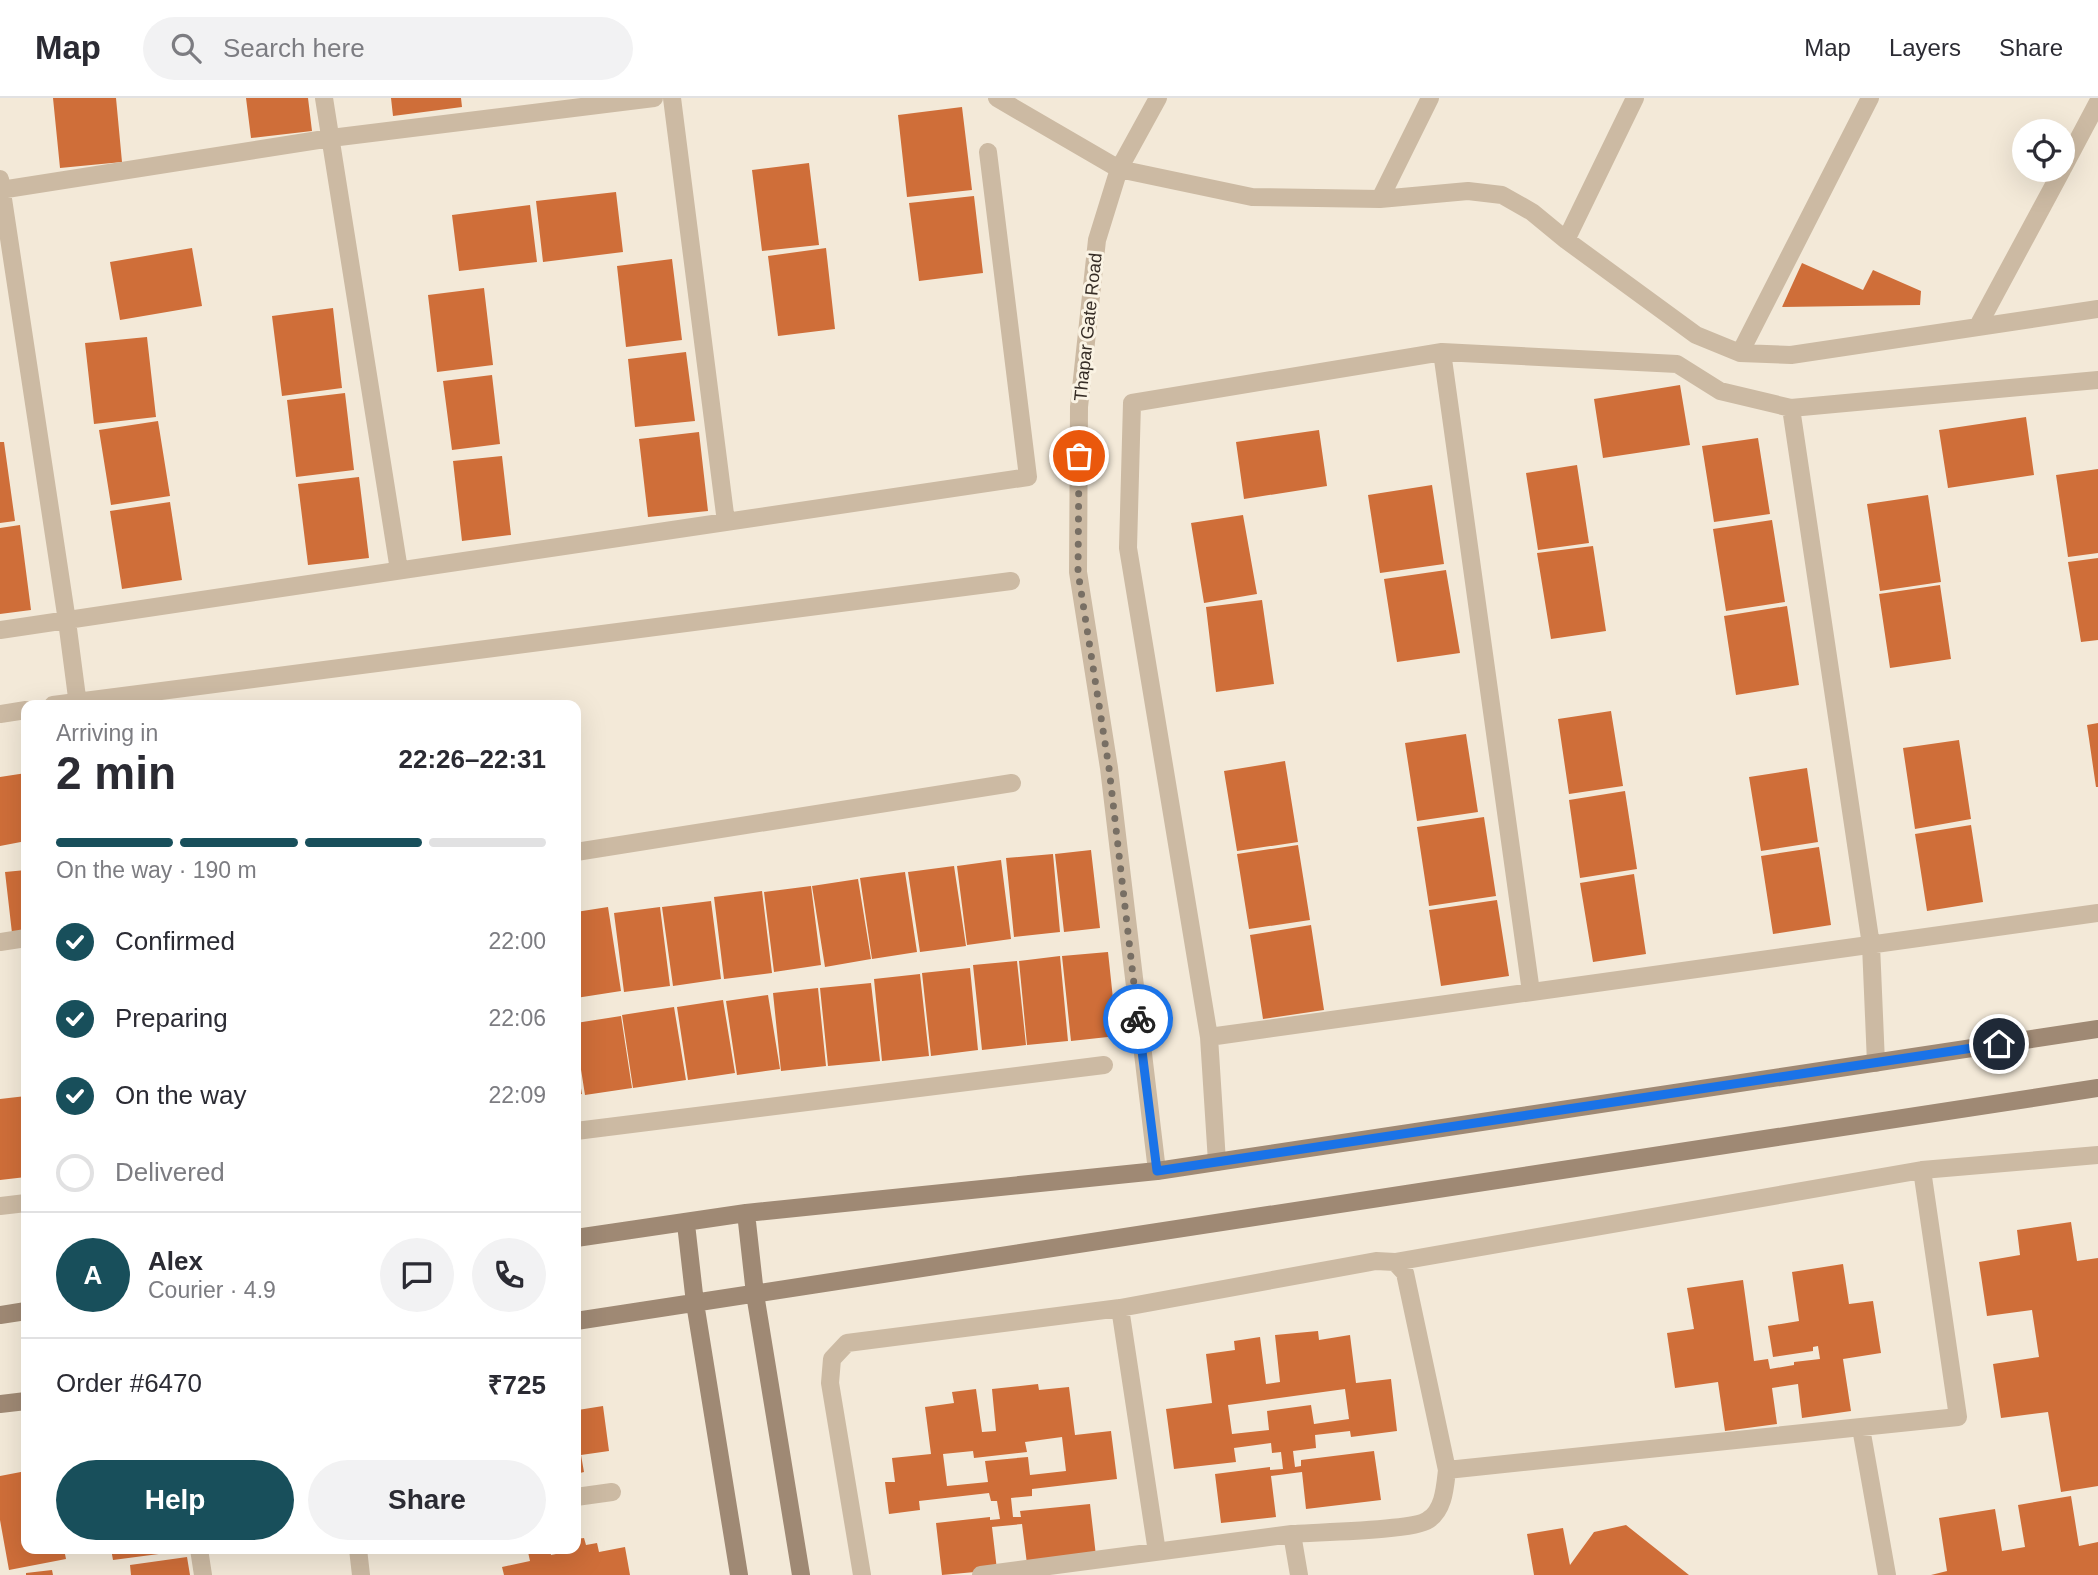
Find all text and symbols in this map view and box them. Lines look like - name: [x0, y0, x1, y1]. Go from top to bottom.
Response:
- search box: [143, 17, 633, 80]
- text: Map: [35, 29, 101, 66]
- icon: search: [167, 29, 205, 67]
- text: Search here: [223, 33, 365, 63]
- text: Map: [1804, 34, 1851, 61]
- text: Layers: [1889, 34, 1961, 61]
- text: Share: [1999, 34, 2063, 61]
- map controls: [2012, 119, 2075, 182]
- button: locate: [2012, 119, 2075, 182]
- street label: Thapar Gate Road: [1070, 252, 1106, 402]
- pin: [1049, 426, 1109, 486]
- icon: bag: [1060, 437, 1098, 475]
- text: Arriving in: [56, 720, 158, 746]
- text: 22:26–22:31: [399, 744, 546, 774]
- text: 2 min: [56, 747, 176, 799]
- text: On the way · 190 m: [56, 857, 257, 883]
- icon: check: [56, 923, 94, 961]
- text: Confirmed: [115, 926, 235, 956]
- text: 22:00: [488, 928, 546, 954]
- courier: [1103, 984, 1173, 1054]
- icon: check: [56, 1000, 94, 1038]
- icon: bike: [1119, 1000, 1157, 1038]
- text: Preparing: [115, 1003, 228, 1033]
- text: 22:06: [488, 1005, 546, 1031]
- pin: [1969, 1014, 2029, 1074]
- icon: home: [1980, 1025, 2018, 1063]
- icon: check: [56, 1077, 94, 1115]
- text: On the way: [115, 1080, 247, 1110]
- text: 22:09: [488, 1082, 546, 1108]
- text: Delivered: [115, 1157, 225, 1187]
- button: chat: [380, 1238, 454, 1312]
- button: phone: [472, 1238, 546, 1312]
- text: Alex: [148, 1246, 203, 1276]
- text: A: [84, 1260, 102, 1290]
- text: Courier · 4.9: [148, 1277, 276, 1303]
- text: Order #6470: [56, 1368, 202, 1398]
- text: ₹725: [488, 1370, 546, 1400]
- button: Help: [56, 1460, 294, 1540]
- button: Share: [308, 1460, 546, 1540]

